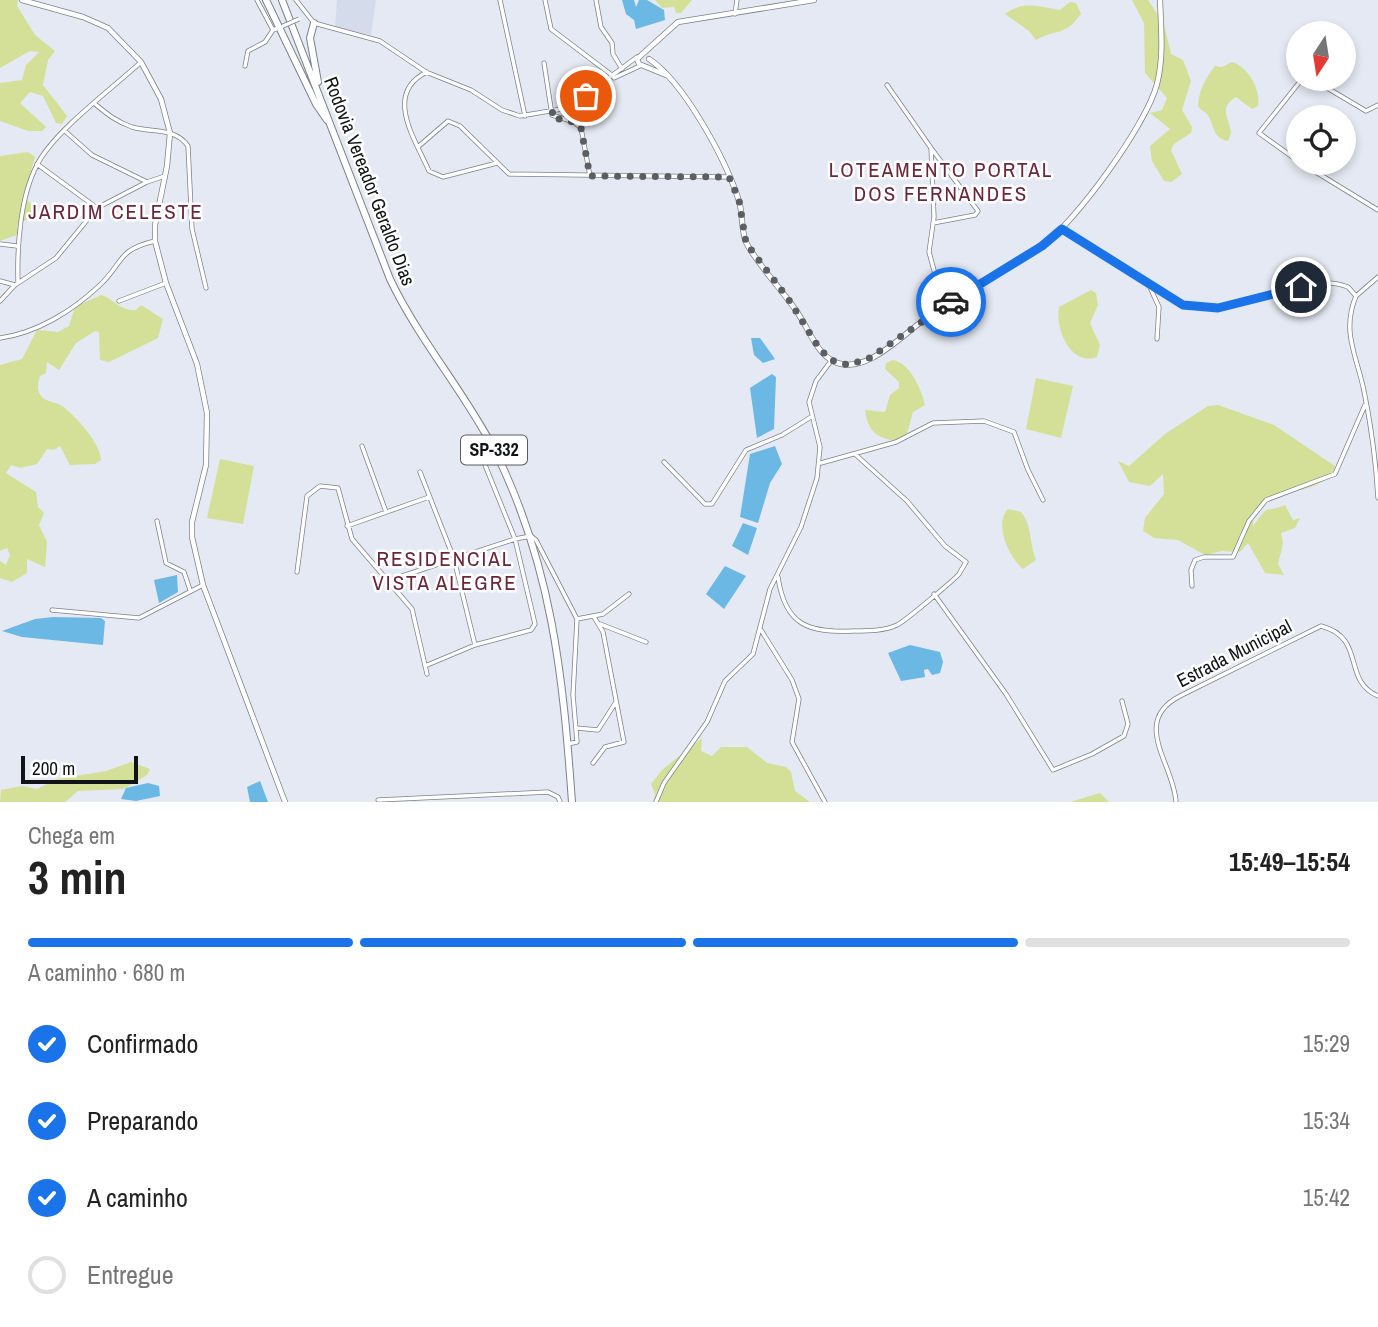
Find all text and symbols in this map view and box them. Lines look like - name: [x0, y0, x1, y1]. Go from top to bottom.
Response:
- north arrow: [1286, 21, 1356, 91]
- map controls: [1286, 21, 1356, 175]
- pin: [556, 66, 616, 126]
- street label: Rodovia Vereador Geraldo Dias: [318, 73, 422, 289]
- icon: bag: [567, 77, 605, 115]
- button: locate: [1286, 105, 1356, 175]
- district label: LOTEAMENTO PORTAL DOS FERNANDES: [829, 155, 1053, 208]
- district label: JARDIM CELESTE: [28, 197, 204, 226]
- pin: [1271, 257, 1331, 317]
- courier: [916, 267, 986, 337]
- icon: home: [1282, 268, 1320, 306]
- icon: car: [932, 283, 970, 321]
- road number: SP-332: [461, 436, 527, 464]
- district label: RESIDENCIAL VISTA ALEGRE: [372, 544, 518, 597]
- street label: Estrada Municipal: [1172, 613, 1296, 693]
- scale bar: [21, 753, 138, 785]
- text: 200 m: [32, 755, 75, 781]
- text: Chega em: [28, 820, 115, 851]
- text: 15:49–15:54: [1229, 844, 1350, 879]
- text: 3 min: [28, 846, 127, 908]
- text: A caminho · 680 m: [28, 957, 185, 988]
- icon: check: [28, 1025, 66, 1063]
- text: Confirmado: [87, 1026, 198, 1061]
- text: 15:29: [1303, 1028, 1350, 1059]
- icon: check: [28, 1102, 66, 1140]
- text: Preparando: [87, 1103, 198, 1138]
- text: 15:34: [1303, 1105, 1350, 1136]
- icon: check: [28, 1179, 66, 1217]
- text: A caminho: [87, 1180, 188, 1215]
- text: 15:42: [1303, 1182, 1350, 1213]
- text: Entregue: [87, 1257, 174, 1292]

